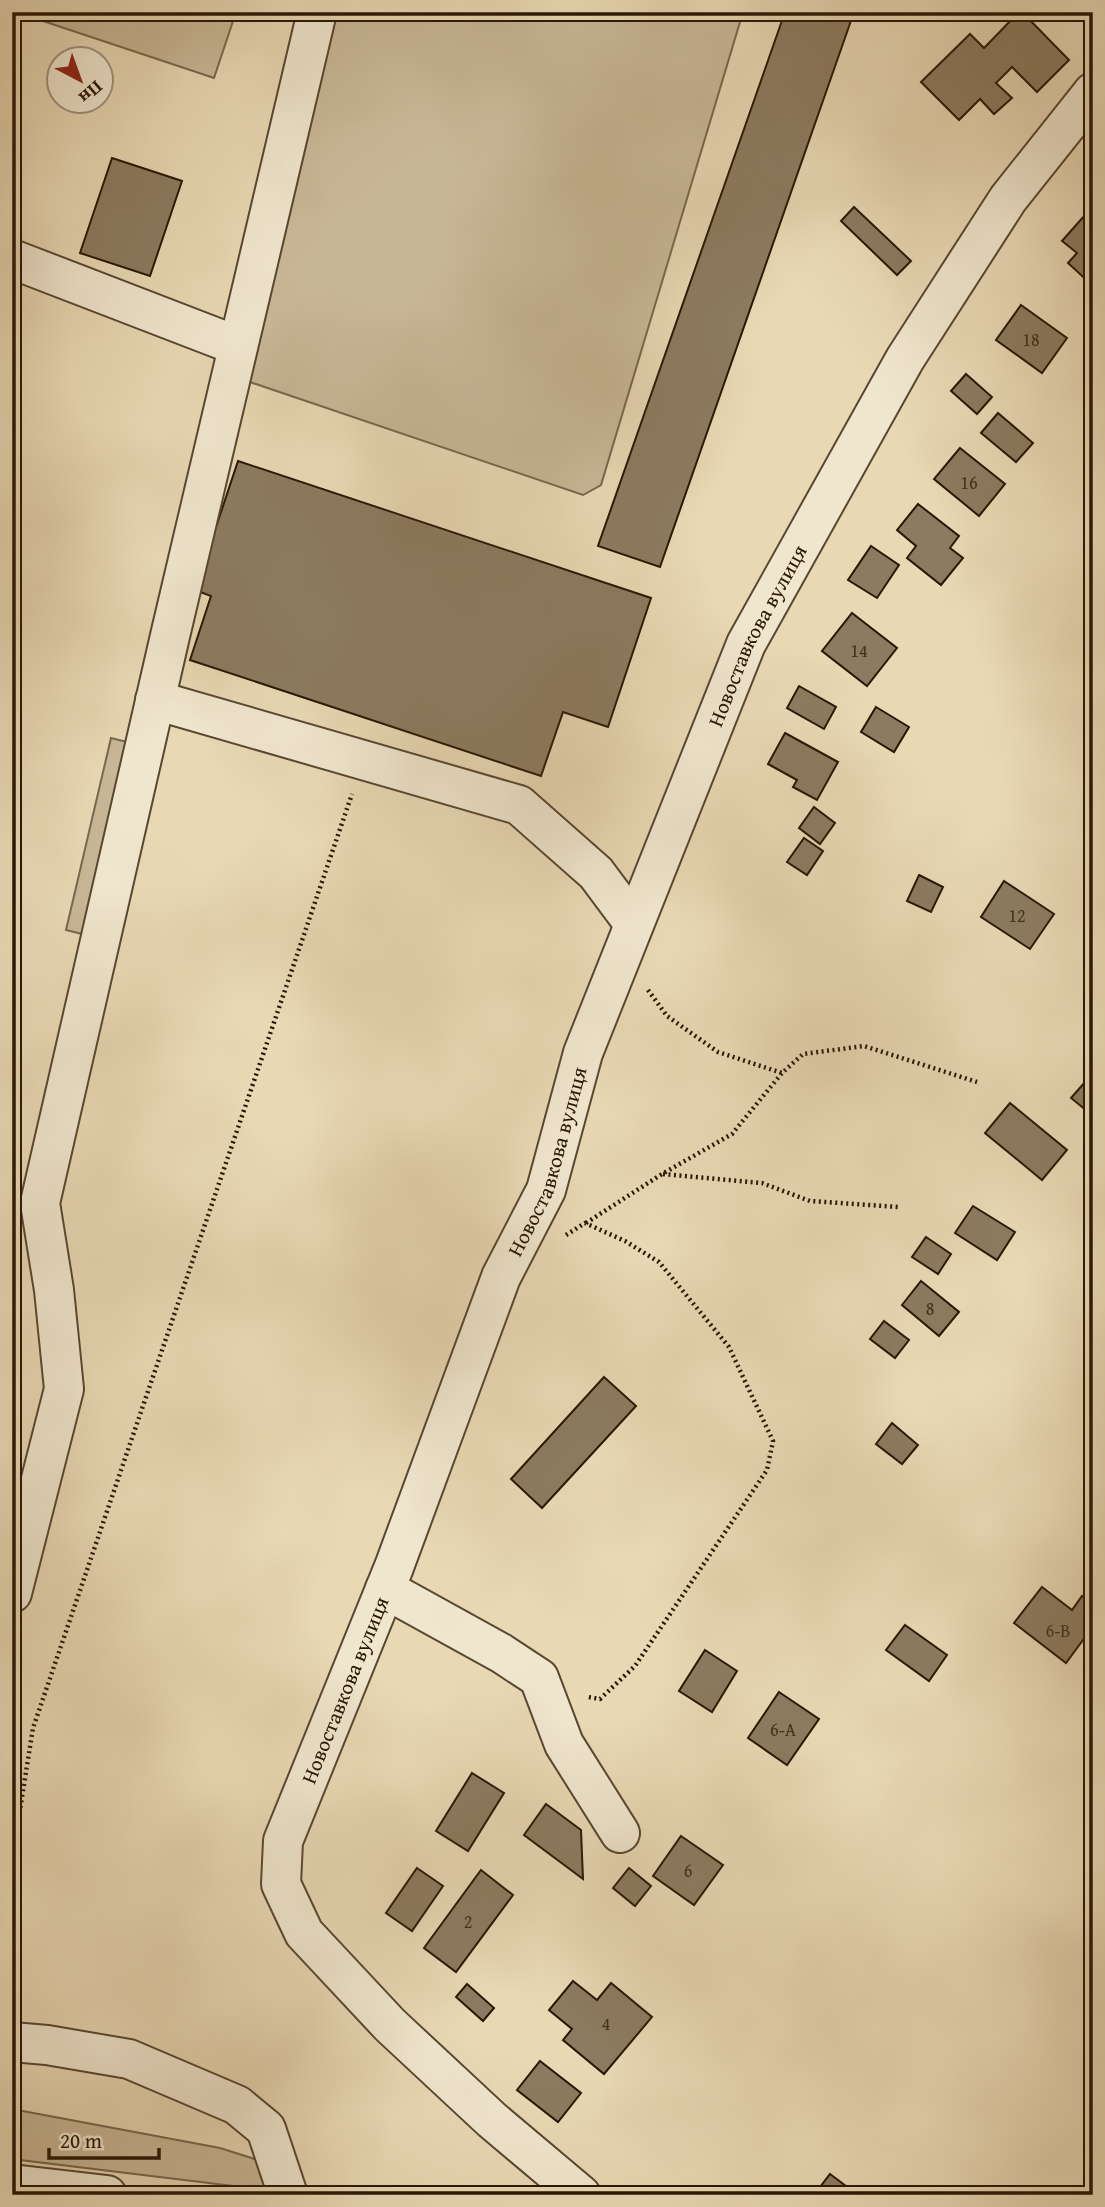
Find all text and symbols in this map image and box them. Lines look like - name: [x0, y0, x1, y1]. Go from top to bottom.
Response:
- north arrow: [46, 46, 116, 116]
- text: Пн: [72, 74, 110, 112]
- house number: 18: [1022, 326, 1040, 353]
- house number: 16: [960, 469, 978, 496]
- street label: Новоставкова вулиця: [699, 538, 814, 731]
- house number: 14: [850, 637, 868, 664]
- house number: 12: [1008, 902, 1026, 929]
- street label: Новоставкова вулиця: [499, 1063, 594, 1261]
- house number: 8: [926, 1295, 934, 1322]
- street label: Новоставкова вулиця: [292, 1591, 396, 1788]
- house number: 6-В: [1045, 1617, 1071, 1644]
- house number: 6-А: [770, 1716, 796, 1743]
- house number: 6: [684, 1857, 692, 1884]
- house number: 2: [464, 1908, 472, 1935]
- house number: 4: [602, 2010, 610, 2037]
- scale bar: [49, 2116, 159, 2160]
- text: 20 m: [60, 2125, 102, 2156]

